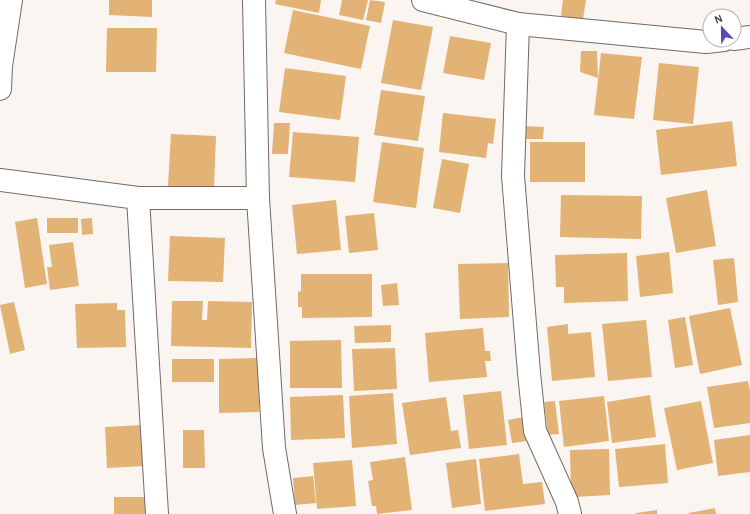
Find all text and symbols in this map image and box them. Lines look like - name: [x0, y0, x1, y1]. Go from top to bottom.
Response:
- north arrow: [702, 8, 742, 48]
- text: N: [713, 13, 724, 26]

